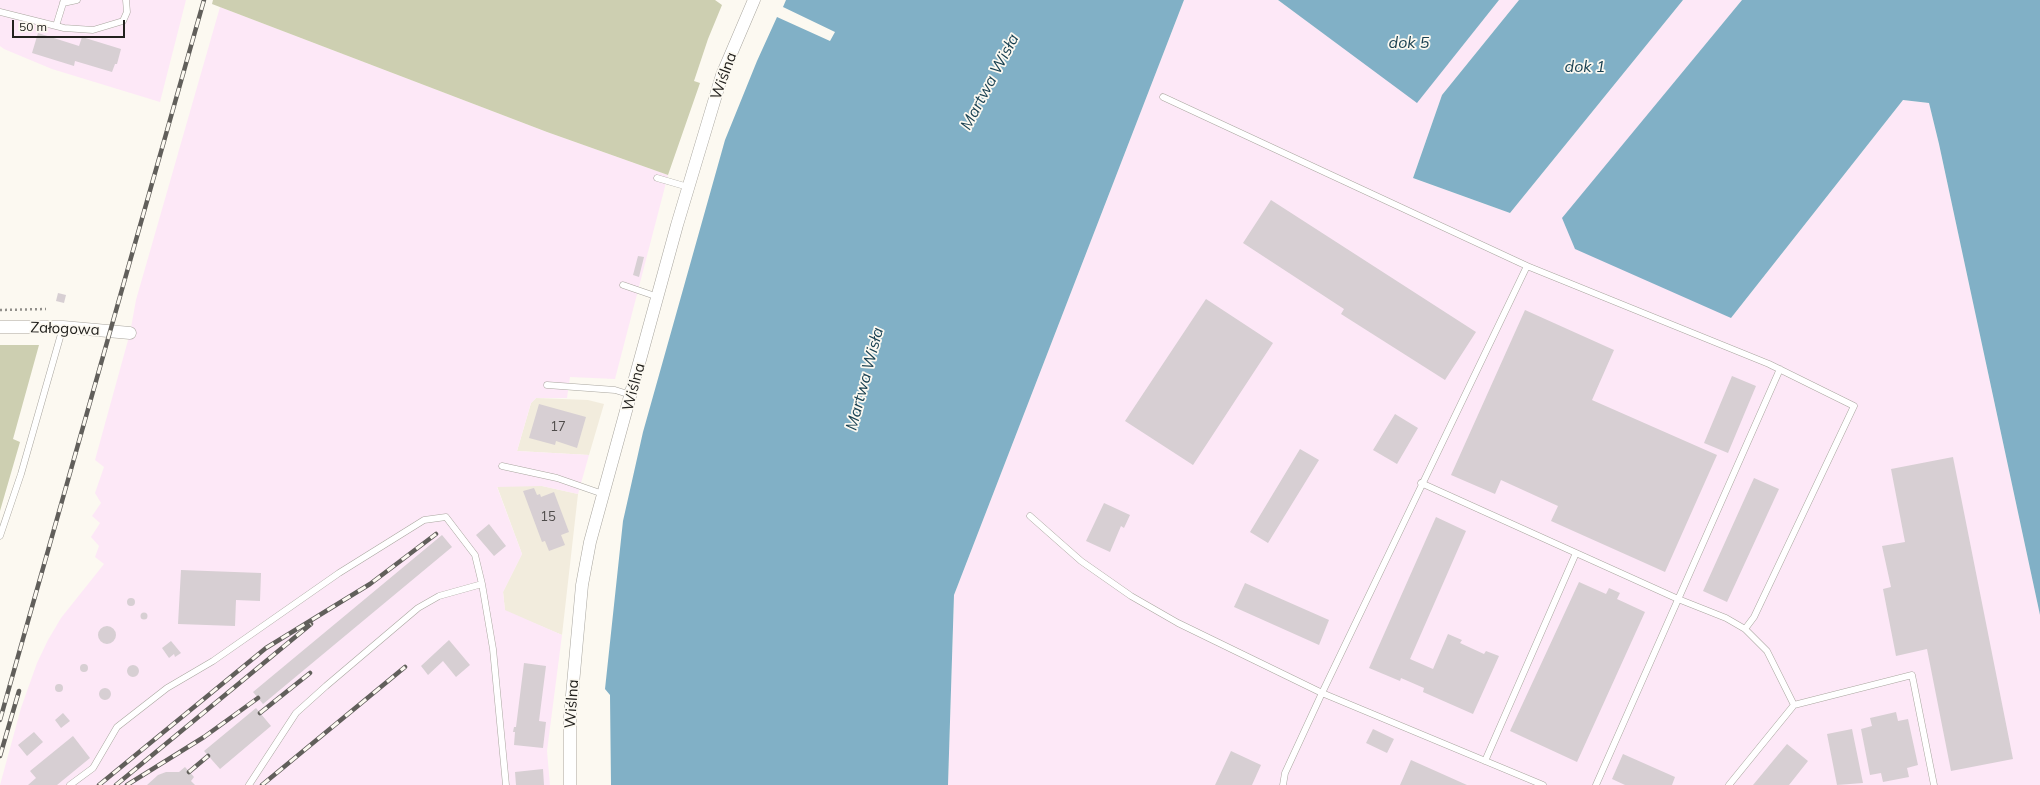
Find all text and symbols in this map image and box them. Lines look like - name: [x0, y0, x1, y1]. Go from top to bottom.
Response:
- scale bar: [14, 12, 127, 38]
- text: 50 m: [19, 19, 47, 34]
- water label: Martwa Wisła: [957, 31, 1023, 133]
- water label: dok 5: [1389, 33, 1429, 53]
- street label: Wiślna: [707, 50, 741, 102]
- water label: dok 1: [1565, 57, 1605, 77]
- street label: Załogowa: [30, 319, 100, 339]
- water label: Martwa Wisła: [842, 325, 888, 433]
- street label: Wiślna: [619, 361, 649, 413]
- house number: 17: [550, 419, 566, 435]
- house number: 15: [540, 509, 556, 525]
- street label: Wiślna: [561, 679, 583, 729]

